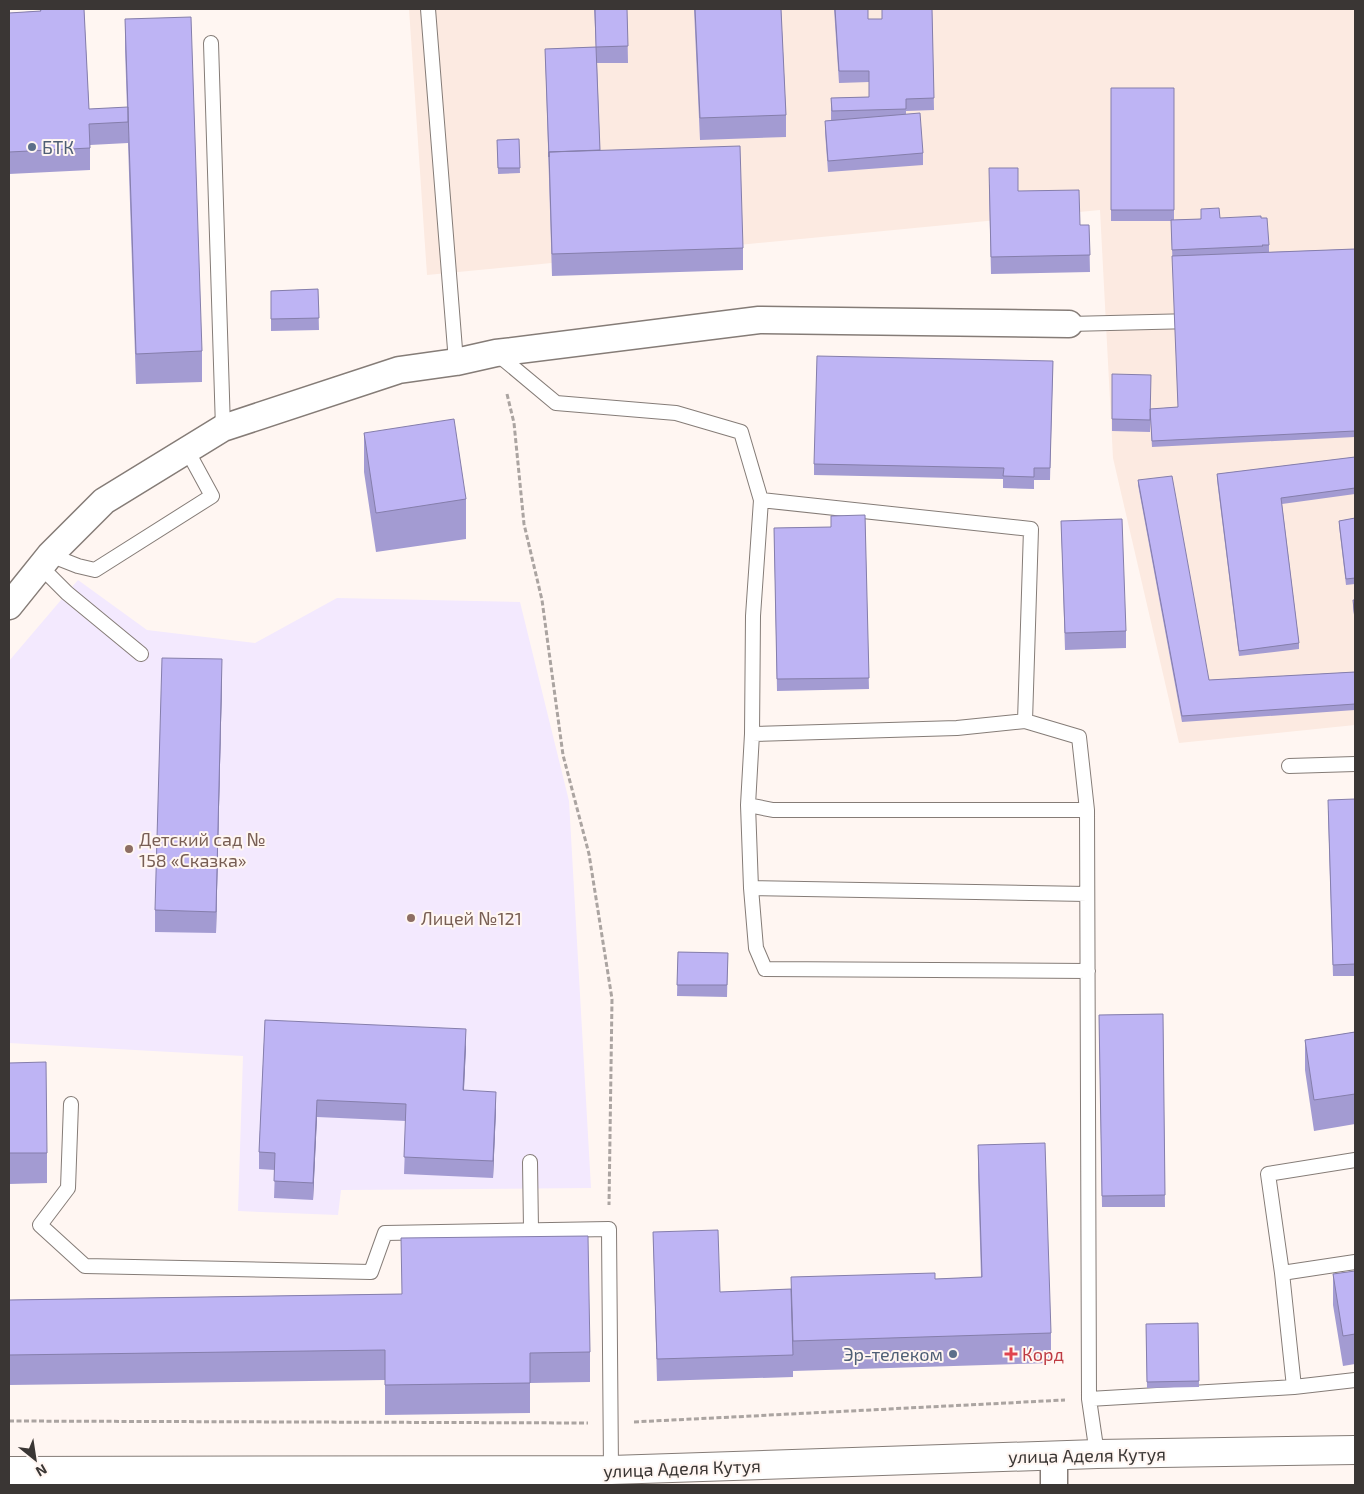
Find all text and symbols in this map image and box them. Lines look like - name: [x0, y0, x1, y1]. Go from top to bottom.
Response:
- place label: БТК: [42, 136, 74, 158]
- marker: БТК: [26, 141, 38, 153]
- place label: Детский сад № 158 «Сказка»: [139, 828, 266, 871]
- marker: Детский сад № 158 «Сказка»: [123, 843, 135, 855]
- place label: Лицей №121: [421, 907, 522, 929]
- marker: Лицей №121: [405, 912, 417, 924]
- place label: Эр-телеком: [843, 1343, 943, 1365]
- place label: Корд: [1022, 1343, 1064, 1365]
- marker: Корд: [1004, 1347, 1018, 1361]
- marker: Эр-телеком: [947, 1348, 959, 1360]
- north arrow: [10, 1434, 60, 1484]
- street label: улица Аделя Кутуя: [1008, 1443, 1166, 1467]
- street label: улица Аделя Кутуя: [603, 1454, 761, 1482]
- text: N: [33, 1461, 50, 1481]

